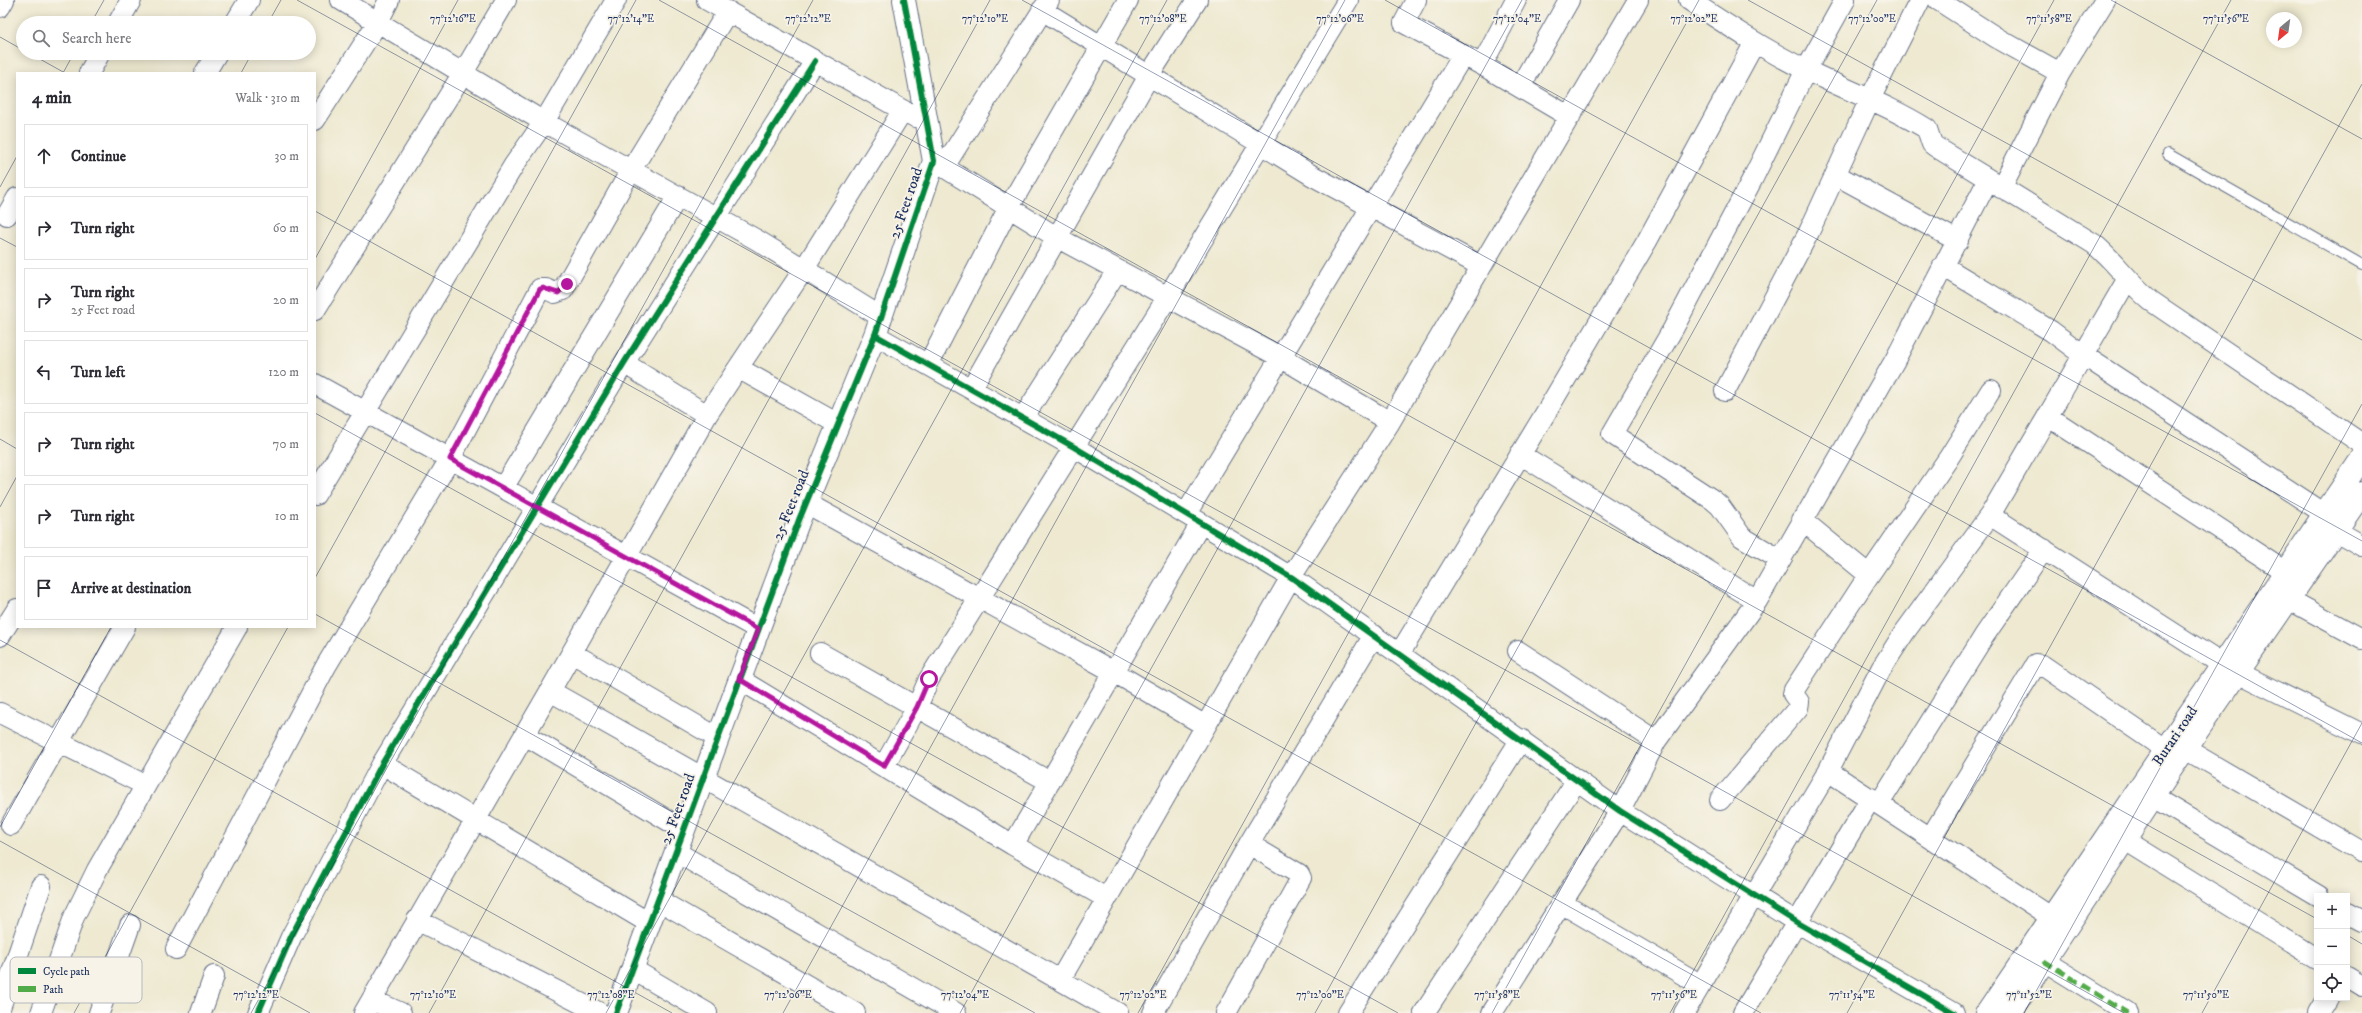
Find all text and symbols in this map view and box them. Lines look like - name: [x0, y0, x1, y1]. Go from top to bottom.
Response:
- north arrow: [2266, 12, 2302, 48]
- text: 77°12'16"E: [430, 13, 476, 25]
- text: 77°12'14"E: [608, 13, 654, 25]
- text: 77°12'12"E: [785, 13, 831, 25]
- text: 77°12'10"E: [962, 13, 1008, 25]
- text: 77°12'08"E: [1139, 13, 1187, 25]
- text: 77°12'06"E: [1316, 13, 1364, 25]
- text: 77°12'04"E: [1493, 13, 1541, 25]
- text: 77°12'02"E: [1670, 13, 1718, 25]
- text: 77°12'00"E: [1848, 13, 1896, 25]
- text: 77°11'58"E: [2026, 13, 2072, 25]
- text: 77°11'56"E: [2203, 13, 2249, 25]
- search box: [16, 16, 316, 60]
- icon: search: [30, 27, 52, 49]
- text: Search here: [62, 29, 131, 48]
- text: 4 min: [32, 87, 71, 109]
- text: Walk · 310 m: [235, 90, 300, 106]
- icon: ahead: [33, 145, 55, 167]
- text: Continue: [71, 147, 126, 166]
- text: 30 m: [275, 148, 299, 164]
- street label: 25 Feet road: [885, 164, 927, 241]
- icon: right: [33, 217, 55, 239]
- text: Turn right: [71, 219, 134, 238]
- text: 60 m: [273, 220, 299, 236]
- route end: [558, 275, 576, 293]
- text: Turn right: [71, 283, 134, 302]
- icon: right: [33, 289, 55, 311]
- text: 20 m: [273, 292, 299, 308]
- text: 25 Feet road: [71, 302, 135, 318]
- icon: left: [33, 361, 55, 383]
- text: Turn left: [71, 363, 125, 382]
- text: 120 m: [268, 364, 299, 380]
- icon: right: [33, 433, 55, 455]
- text: Turn right: [71, 435, 134, 454]
- text: 70 m: [273, 436, 299, 452]
- street label: 25 Feet road: [768, 467, 814, 543]
- icon: right: [33, 505, 55, 527]
- text: Turn right: [71, 507, 134, 526]
- text: 10 m: [275, 508, 299, 524]
- icon: arrive: [33, 577, 55, 599]
- text: Arrive at destination: [71, 579, 191, 598]
- route start: [920, 670, 938, 688]
- street label: Burari road: [2148, 702, 2202, 770]
- street label: 25 Feet road: [656, 771, 700, 847]
- map controls: [2314, 893, 2350, 1001]
- button: +: [2314, 893, 2350, 929]
- button: −: [2314, 929, 2350, 965]
- legend: [10, 957, 142, 1003]
- text: Cycle path: [43, 965, 90, 979]
- button: locate: [2314, 965, 2350, 1001]
- text: Path: [43, 983, 64, 997]
- text: 77°12'12"E: [233, 989, 279, 1001]
- text: 77°12'10"E: [410, 989, 456, 1001]
- text: 77°12'08"E: [587, 989, 635, 1001]
- text: 77°12'06"E: [764, 989, 812, 1001]
- text: 77°12'04"E: [941, 989, 989, 1001]
- text: 77°12'02"E: [1119, 989, 1167, 1001]
- text: 77°12'00"E: [1296, 989, 1344, 1001]
- text: 77°11'58"E: [1474, 989, 1520, 1001]
- text: 77°11'56"E: [1651, 989, 1697, 1001]
- text: 77°11'54"E: [1829, 989, 1875, 1001]
- text: 77°11'52"E: [2006, 989, 2052, 1001]
- text: 77°11'50"E: [2183, 989, 2229, 1001]

